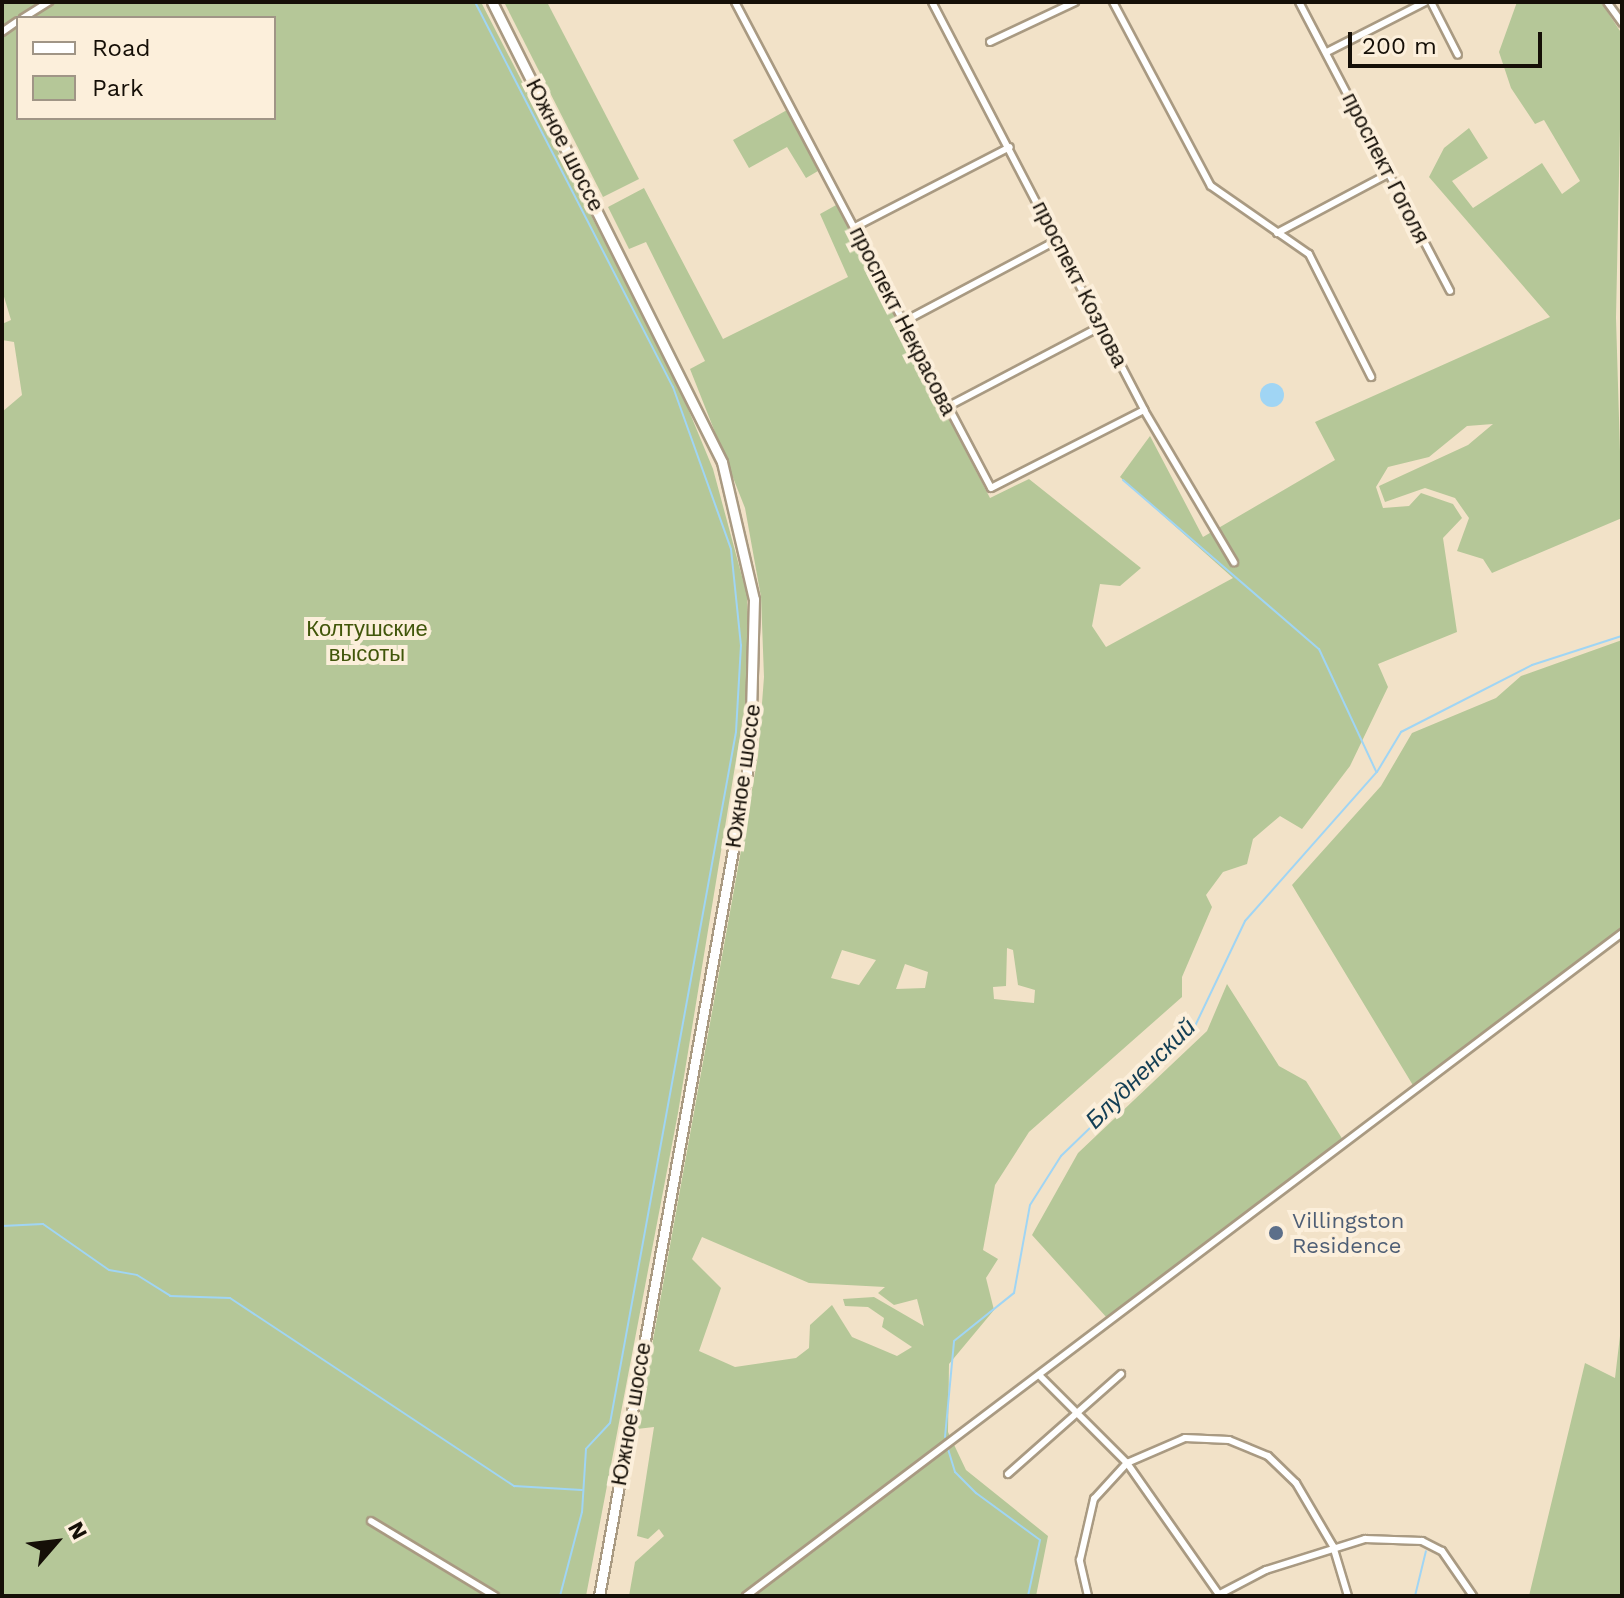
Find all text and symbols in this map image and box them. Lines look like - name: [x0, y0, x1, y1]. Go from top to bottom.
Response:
- legend: [16, 16, 276, 120]
- scale bar: [1352, 16, 1546, 66]
- text: 200 m: [1362, 32, 1437, 60]
- text: Road: [92, 34, 151, 62]
- text: Park: [92, 74, 144, 102]
- street label: Южное шоссе: [520, 74, 610, 216]
- street label: проспект Гоголя: [1337, 88, 1435, 248]
- street label: проспект Козлова: [1027, 197, 1133, 371]
- street label: проспект Некрасова: [844, 222, 962, 420]
- park label: Колтушские высоты: [306, 615, 428, 666]
- street label: Южное шоссе: [720, 702, 766, 850]
- water label: Блудненский: [1080, 1013, 1202, 1135]
- place label: Villingston Residence: [1292, 1207, 1404, 1258]
- marker: Villingston Residence: [1267, 1224, 1285, 1242]
- street label: Южное шоссе: [605, 1340, 657, 1488]
- north arrow: [16, 1502, 96, 1582]
- text: N: [63, 1517, 92, 1544]

